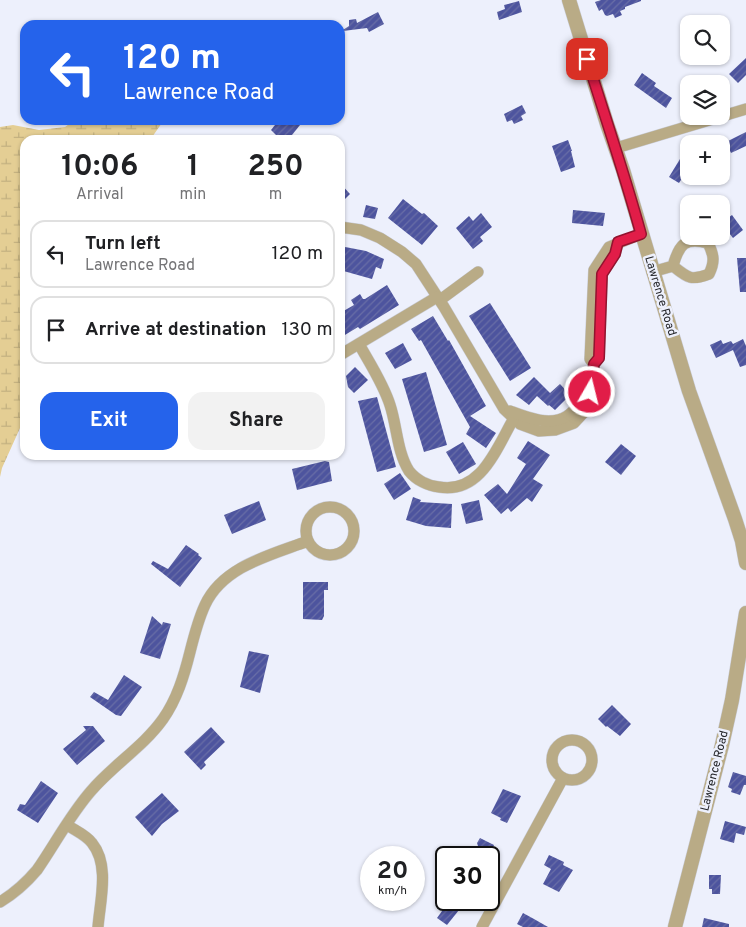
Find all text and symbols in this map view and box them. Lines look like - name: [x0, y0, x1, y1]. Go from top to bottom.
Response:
- map controls: [680, 15, 730, 245]
- button: search: [680, 15, 730, 65]
- text: 120 m: [123, 37, 221, 81]
- pin: [566, 38, 608, 80]
- icon: left: [40, 40, 105, 105]
- icon: arrive: [573, 45, 601, 73]
- button: layers: [680, 75, 730, 125]
- text: Lawrence Road: [123, 80, 274, 107]
- button: +: [680, 135, 730, 185]
- text: 10:06: [61, 149, 138, 186]
- text: 1: [187, 149, 199, 186]
- text: 250: [247, 149, 304, 186]
- text: Arrival: [76, 185, 124, 205]
- text: min: [180, 185, 206, 205]
- text: m: [269, 185, 282, 205]
- button: −: [680, 195, 730, 245]
- text: Turn left: [85, 232, 161, 256]
- icon: left: [42, 240, 70, 268]
- text: 120 m: [272, 242, 323, 266]
- street label: Lawrence Road: [640, 254, 680, 338]
- text: Lawrence Road: [85, 256, 195, 276]
- icon: arrive: [42, 316, 70, 344]
- text: Arrive at destination: [85, 318, 266, 342]
- text: 130 m: [281, 318, 333, 342]
- position arrow: [563, 365, 615, 417]
- button: Exit: [40, 392, 178, 450]
- button: Share: [188, 392, 325, 450]
- street label: Lawrence Road: [697, 729, 733, 813]
- speed limit sign: 30: [435, 846, 500, 911]
- text: 20: [377, 856, 408, 888]
- text: km/h: [378, 883, 407, 899]

